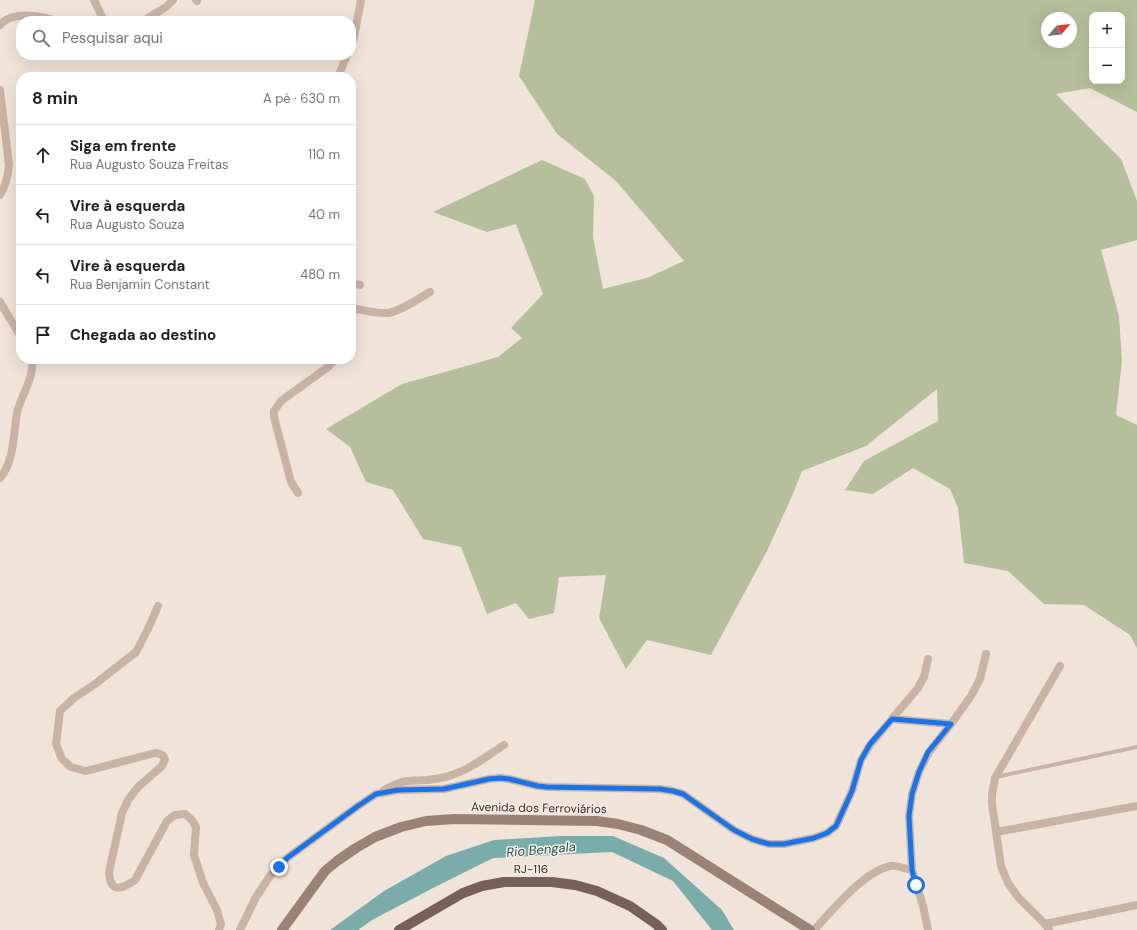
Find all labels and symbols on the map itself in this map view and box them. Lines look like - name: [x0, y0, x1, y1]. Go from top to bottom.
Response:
- north arrow: [1041, 12, 1077, 48]
- street label: Avenida dos Ferroviários: [471, 799, 607, 817]
- water label: Rio Bengala: [506, 838, 576, 861]
- route end: [270, 858, 288, 876]
- street label: RJ-116: [514, 861, 548, 877]
- route start: [907, 876, 925, 894]

